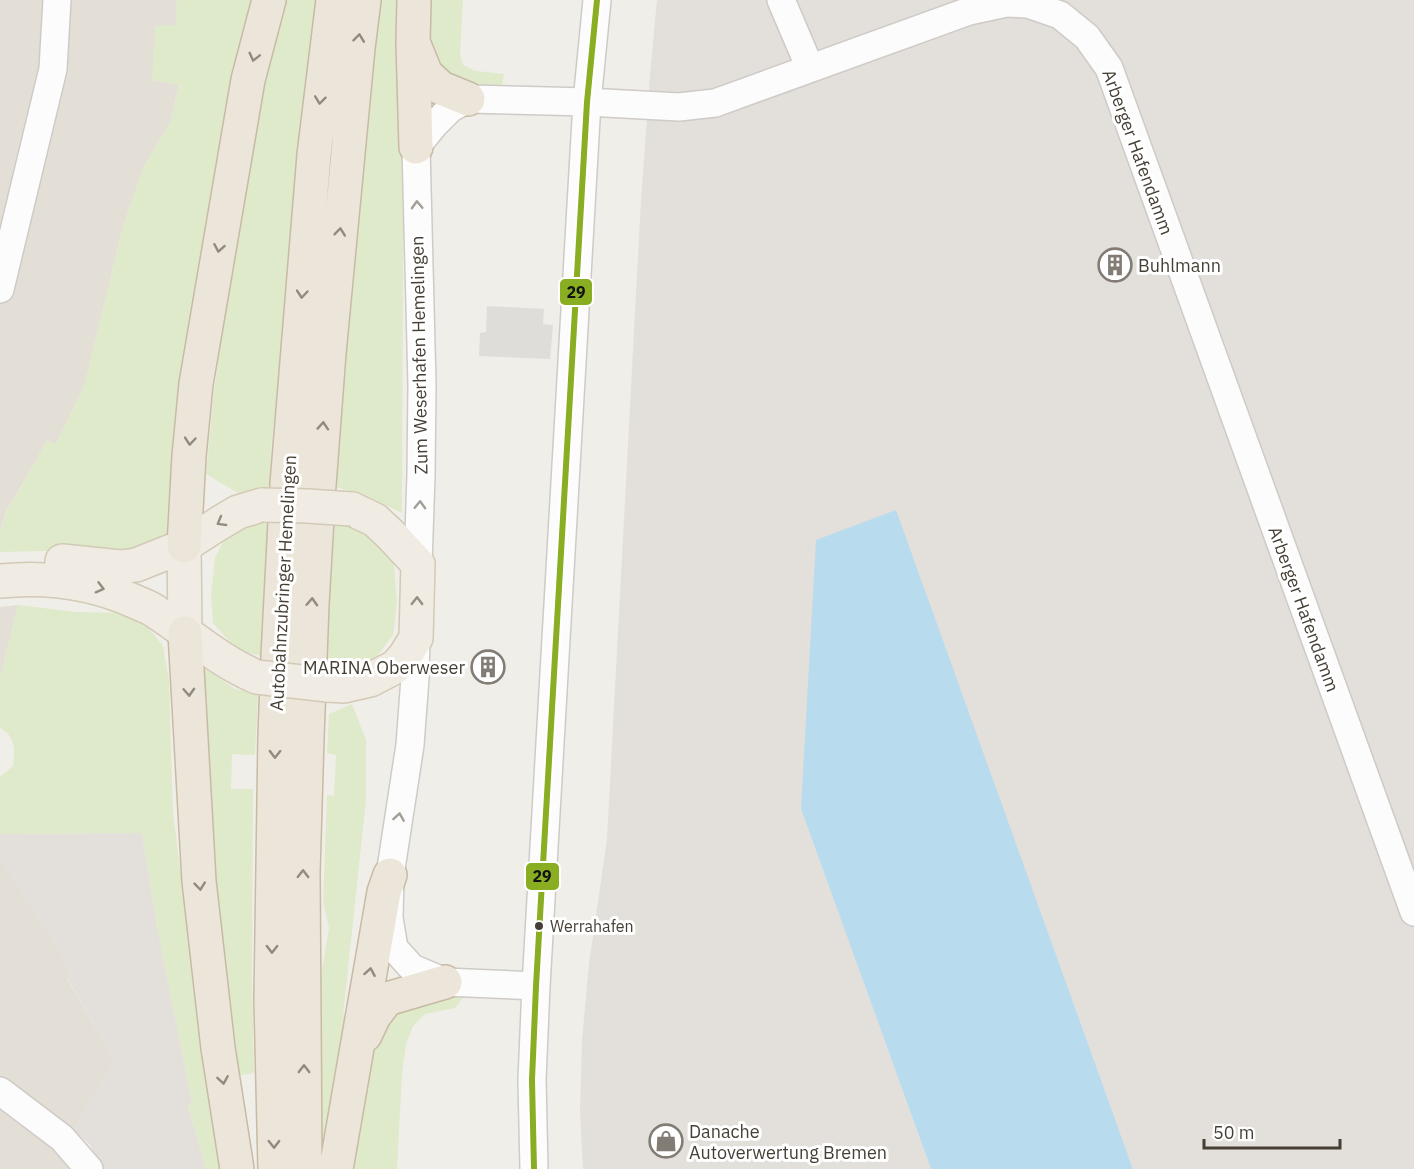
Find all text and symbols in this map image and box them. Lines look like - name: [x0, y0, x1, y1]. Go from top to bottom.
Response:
- one-way arrow: [353, 33, 365, 43]
- one-way arrow: [249, 51, 261, 61]
- street label: Arberger Hafendamm: [1097, 66, 1179, 238]
- one-way arrow: [315, 95, 327, 104]
- one-way arrow: [411, 201, 424, 210]
- one-way arrow: [333, 228, 346, 237]
- street label: Zum Weserhafen Hemelingen: [405, 235, 433, 475]
- one-way arrow: [214, 244, 226, 253]
- building icon: Buhlmann: [1097, 247, 1133, 283]
- place label: Buhlmann: [1138, 254, 1221, 277]
- line badge: 29: [559, 278, 593, 306]
- text: 29: [566, 282, 586, 302]
- one-way arrow: [296, 289, 309, 298]
- one-way arrow: [316, 422, 329, 431]
- one-way arrow: [184, 437, 197, 446]
- street label: Autobahnzubringer Hemelingen: [265, 454, 301, 712]
- one-way arrow: [414, 501, 426, 510]
- one-way arrow: [217, 515, 227, 526]
- street label: Arberger Hafendamm: [1263, 523, 1345, 695]
- one-way arrow: [95, 580, 105, 593]
- one-way arrow: [411, 596, 423, 605]
- one-way arrow: [306, 598, 319, 607]
- building icon: MARINA Oberweser: [470, 649, 506, 685]
- place label: MARINA Oberweser: [303, 656, 465, 679]
- one-way arrow: [182, 687, 195, 696]
- one-way arrow: [268, 749, 281, 758]
- one-way arrow: [393, 812, 405, 821]
- line badge: 29: [525, 862, 560, 891]
- text: 29: [532, 866, 552, 886]
- one-way arrow: [297, 869, 309, 878]
- one-way arrow: [193, 882, 206, 891]
- place label: Werrahafen: [550, 916, 634, 936]
- marker: Werrahafen: [533, 920, 545, 932]
- one-way arrow: [266, 944, 278, 953]
- one-way arrow: [364, 967, 376, 976]
- one-way arrow: [298, 1064, 310, 1073]
- one-way arrow: [216, 1074, 229, 1084]
- scale bar: [1204, 1112, 1340, 1150]
- place label: Danache Autoverwertung Bremen: [689, 1120, 887, 1164]
- text: 50 m: [1213, 1121, 1255, 1144]
- shop icon: Danache Autoverwertung Bremen: [648, 1123, 684, 1159]
- one-way arrow: [268, 1139, 280, 1148]

